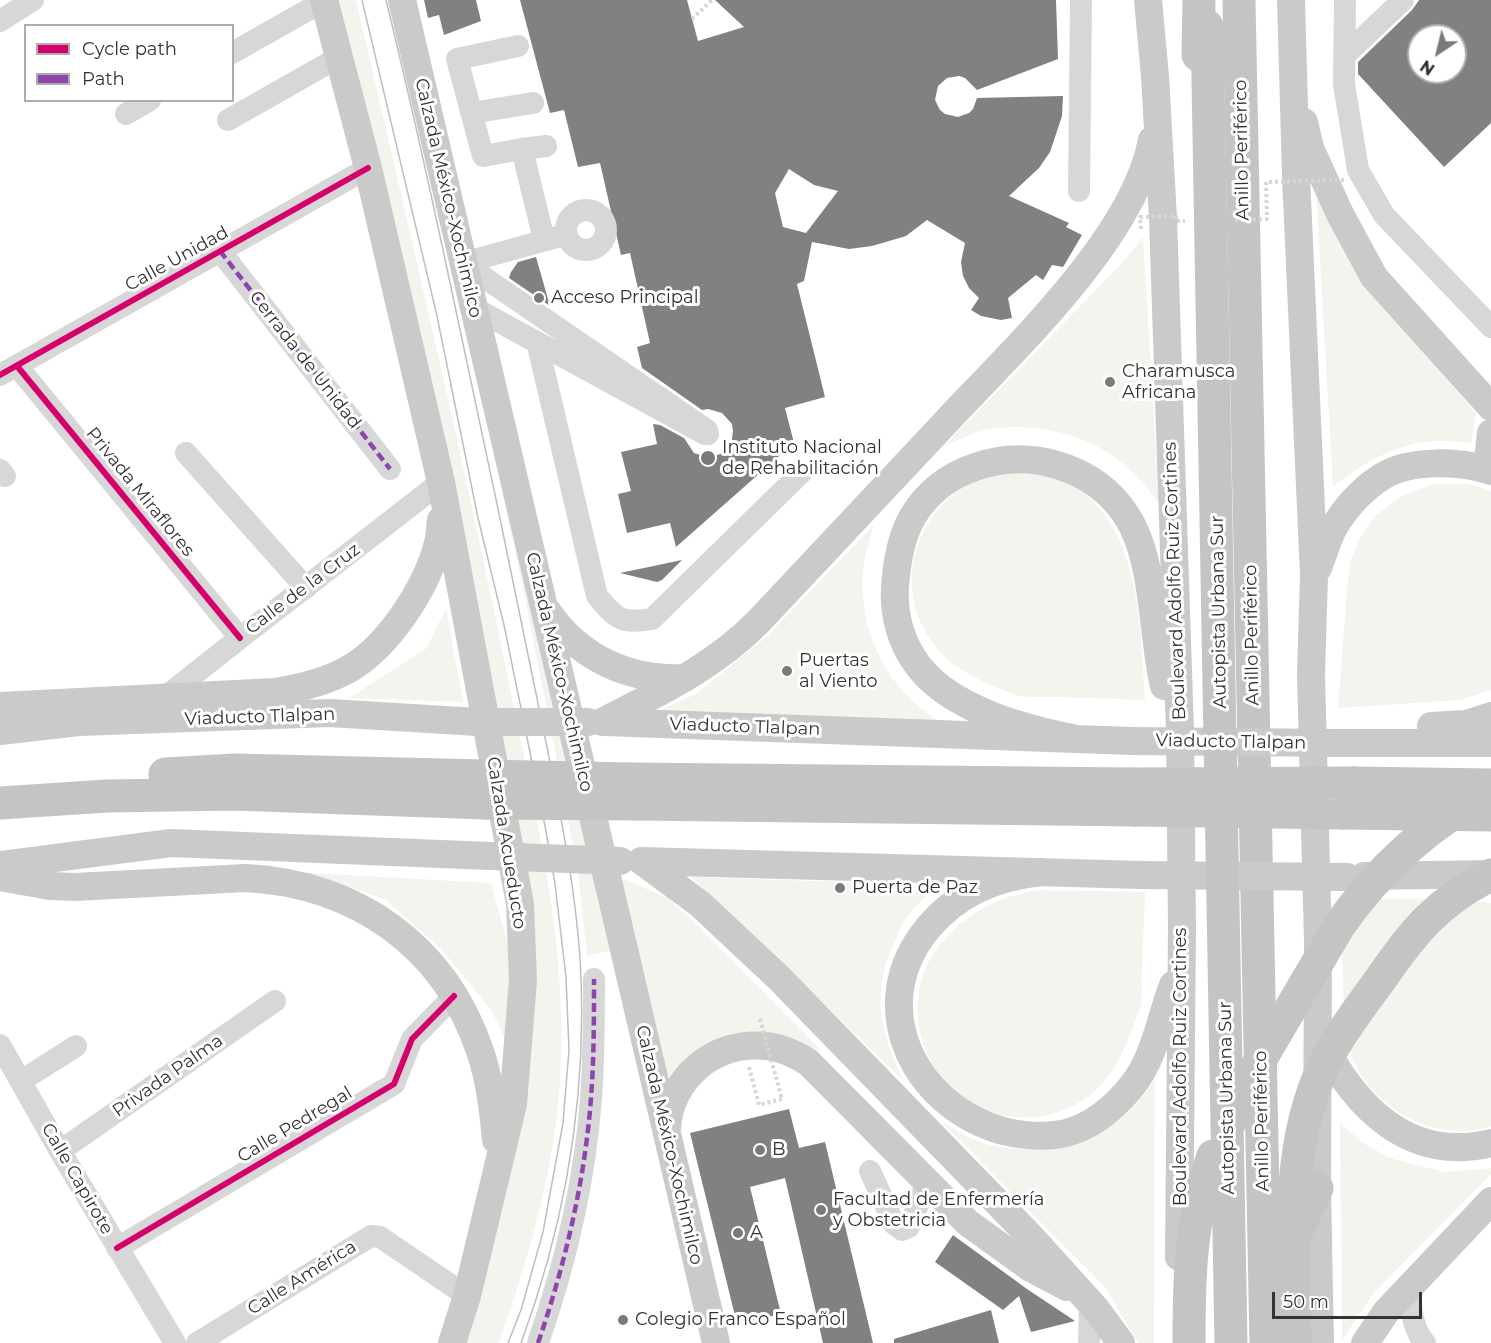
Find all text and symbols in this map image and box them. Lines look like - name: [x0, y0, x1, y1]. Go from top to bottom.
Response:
- legend: [24, 24, 234, 102]
- north arrow: [1407, 24, 1467, 84]
- text: Cycle path: [82, 38, 177, 60]
- text: N: [1417, 56, 1438, 79]
- text: Path: [82, 68, 125, 90]
- street label: Calzada México-Xochimilco: [410, 76, 486, 320]
- street label: Anillo Periférico: [1230, 79, 1254, 221]
- street label: Calle Unidad: [122, 222, 232, 296]
- street label: Cerrada de Unidad: [244, 287, 366, 433]
- place label: Acceso Principal: [551, 287, 698, 309]
- marker: Acceso Principal: [532, 291, 546, 305]
- place label: Charamusca Africana: [1122, 361, 1235, 404]
- marker: Charamusca Africana: [1103, 375, 1117, 389]
- street label: Privada Miraflores: [81, 423, 199, 561]
- place label: Instituto Nacional de Rehabilitación: [722, 437, 882, 480]
- street label: Boulevard Adolfo Ruiz Cortines: [1159, 441, 1191, 721]
- marker: Instituto Nacional de Rehabilitación: [699, 449, 717, 467]
- street label: Autopista Urbana Sur: [1207, 515, 1231, 709]
- street label: Calle de la Cruz: [241, 539, 365, 639]
- street label: Calzada México-Xochimilco: [521, 550, 597, 794]
- street label: Anillo Periférico: [1240, 564, 1264, 706]
- place label: Puertas al Viento: [799, 650, 878, 692]
- marker: Puertas al Viento: [780, 664, 794, 678]
- street label: Viaducto Tlalpan: [184, 704, 336, 730]
- street label: Viaducto Tlalpan: [669, 714, 821, 740]
- street label: Viaducto Tlalpan: [1155, 730, 1307, 754]
- street label: Calzada Acueducto: [482, 755, 530, 931]
- place label: Puerta de Paz: [852, 877, 978, 899]
- marker: Puerta de Paz: [833, 881, 847, 895]
- street label: Boulevard Adolfo Ruiz Cortines: [1170, 928, 1192, 1206]
- street label: Autopista Urbana Sur: [1215, 1001, 1239, 1195]
- street label: Calzada México-Xochimilco: [631, 1023, 707, 1267]
- street label: Privada Palma: [109, 1030, 227, 1122]
- street label: Anillo Periférico: [1250, 1050, 1274, 1192]
- street label: Calle Pedregal: [234, 1082, 356, 1168]
- street label: Calle Capirote: [36, 1120, 118, 1238]
- place label: B: [772, 1139, 786, 1161]
- marker: B: [753, 1143, 767, 1157]
- place label: Facultad de Enfermería y Obstetricia: [833, 1189, 1044, 1232]
- marker: Facultad de Enfermería y Obstetricia: [814, 1203, 828, 1217]
- place label: A: [750, 1222, 763, 1244]
- marker: A: [731, 1226, 745, 1240]
- street label: Calle América: [244, 1236, 360, 1320]
- scale bar: [1275, 1280, 1425, 1318]
- text: 50 m: [1283, 1291, 1329, 1313]
- place label: Colegio Franco Español: [635, 1309, 846, 1331]
- marker: Colegio Franco Español: [616, 1313, 630, 1327]

